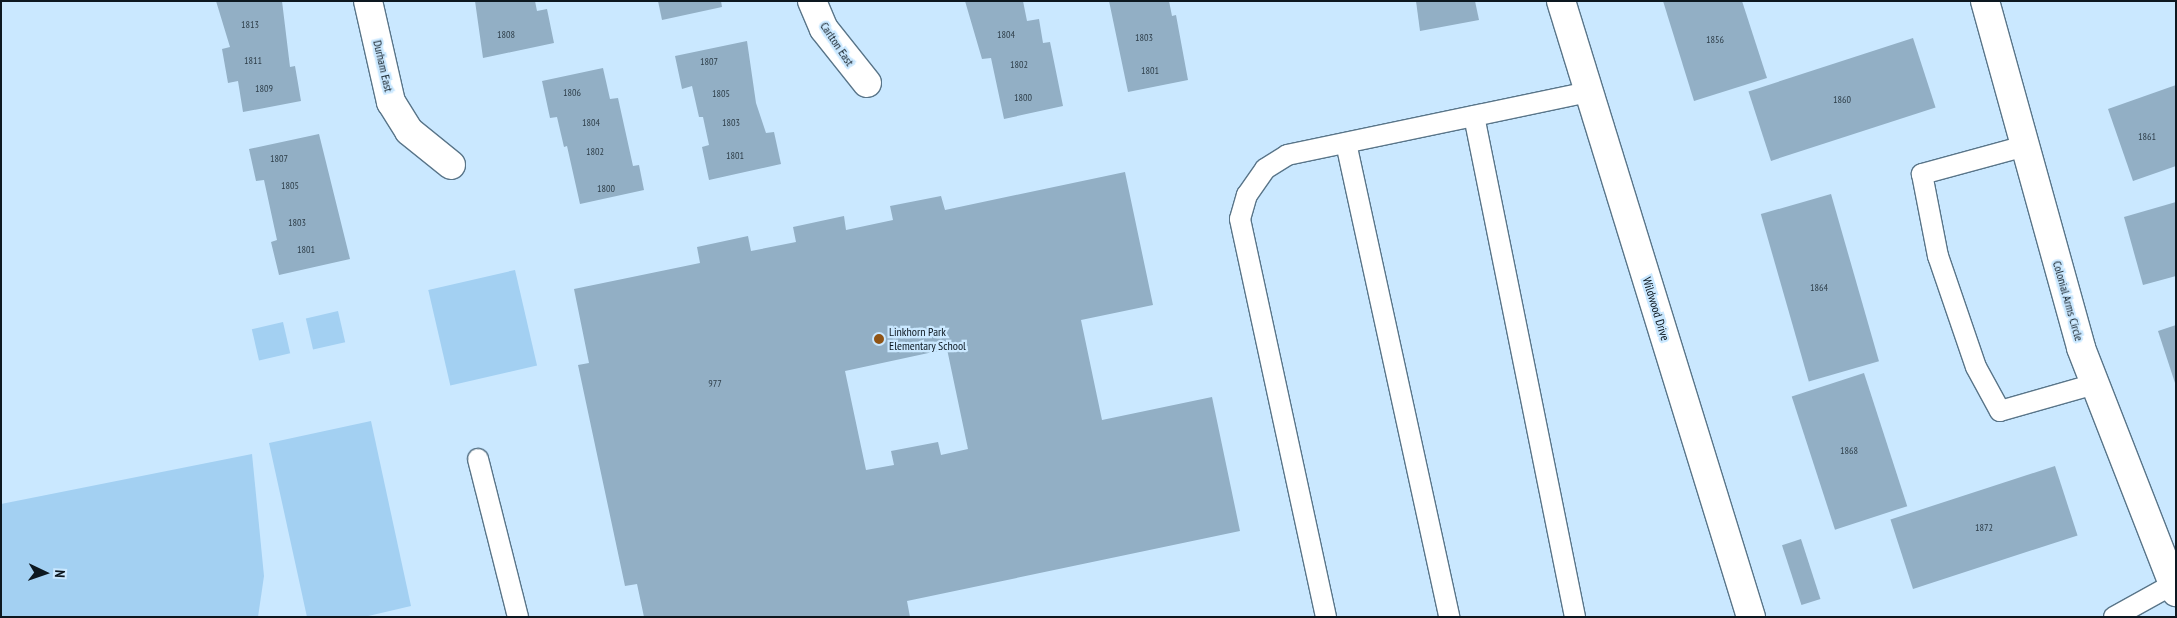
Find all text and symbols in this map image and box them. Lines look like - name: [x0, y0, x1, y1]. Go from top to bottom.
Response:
- house number: 1813: [241, 19, 259, 31]
- street label: Carlton East: [817, 19, 857, 69]
- house number: 1808: [497, 29, 515, 41]
- house number: 1804: [997, 29, 1015, 41]
- house number: 1803: [1135, 32, 1153, 44]
- house number: 1856: [1706, 34, 1724, 46]
- street label: Durham East: [370, 39, 396, 93]
- house number: 1811: [244, 55, 262, 67]
- house number: 1807: [700, 56, 718, 68]
- house number: 1802: [1010, 59, 1028, 71]
- house number: 1801: [1141, 65, 1159, 77]
- house number: 1809: [255, 83, 273, 95]
- house number: 1806: [563, 87, 581, 99]
- house number: 1805: [712, 88, 730, 100]
- house number: 1800: [1014, 92, 1032, 104]
- house number: 1860: [1833, 94, 1851, 106]
- house number: 1804: [582, 117, 600, 129]
- house number: 1803: [722, 117, 740, 129]
- house number: 1861: [2138, 131, 2156, 143]
- house number: 1802: [586, 146, 604, 158]
- house number: 1801: [726, 150, 744, 162]
- house number: 1807: [270, 153, 288, 165]
- house number: 1805: [281, 180, 299, 192]
- house number: 1800: [597, 183, 615, 195]
- house number: 1803: [288, 217, 306, 229]
- house number: 1801: [297, 244, 315, 256]
- street label: Colonial Arms Circle: [2050, 259, 2086, 343]
- street label: Wildwood Drive: [1640, 276, 1672, 342]
- house number: 1864: [1810, 282, 1828, 294]
- place label: Linkhorn Park Elementary School: [889, 325, 966, 353]
- marker: Linkhorn Park Elementary School: [873, 333, 885, 345]
- house number: 977: [708, 378, 722, 390]
- house number: 1868: [1840, 445, 1858, 457]
- house number: 1872: [1975, 522, 1993, 534]
- north arrow: [20, 548, 70, 598]
- text: N: [51, 570, 69, 578]

